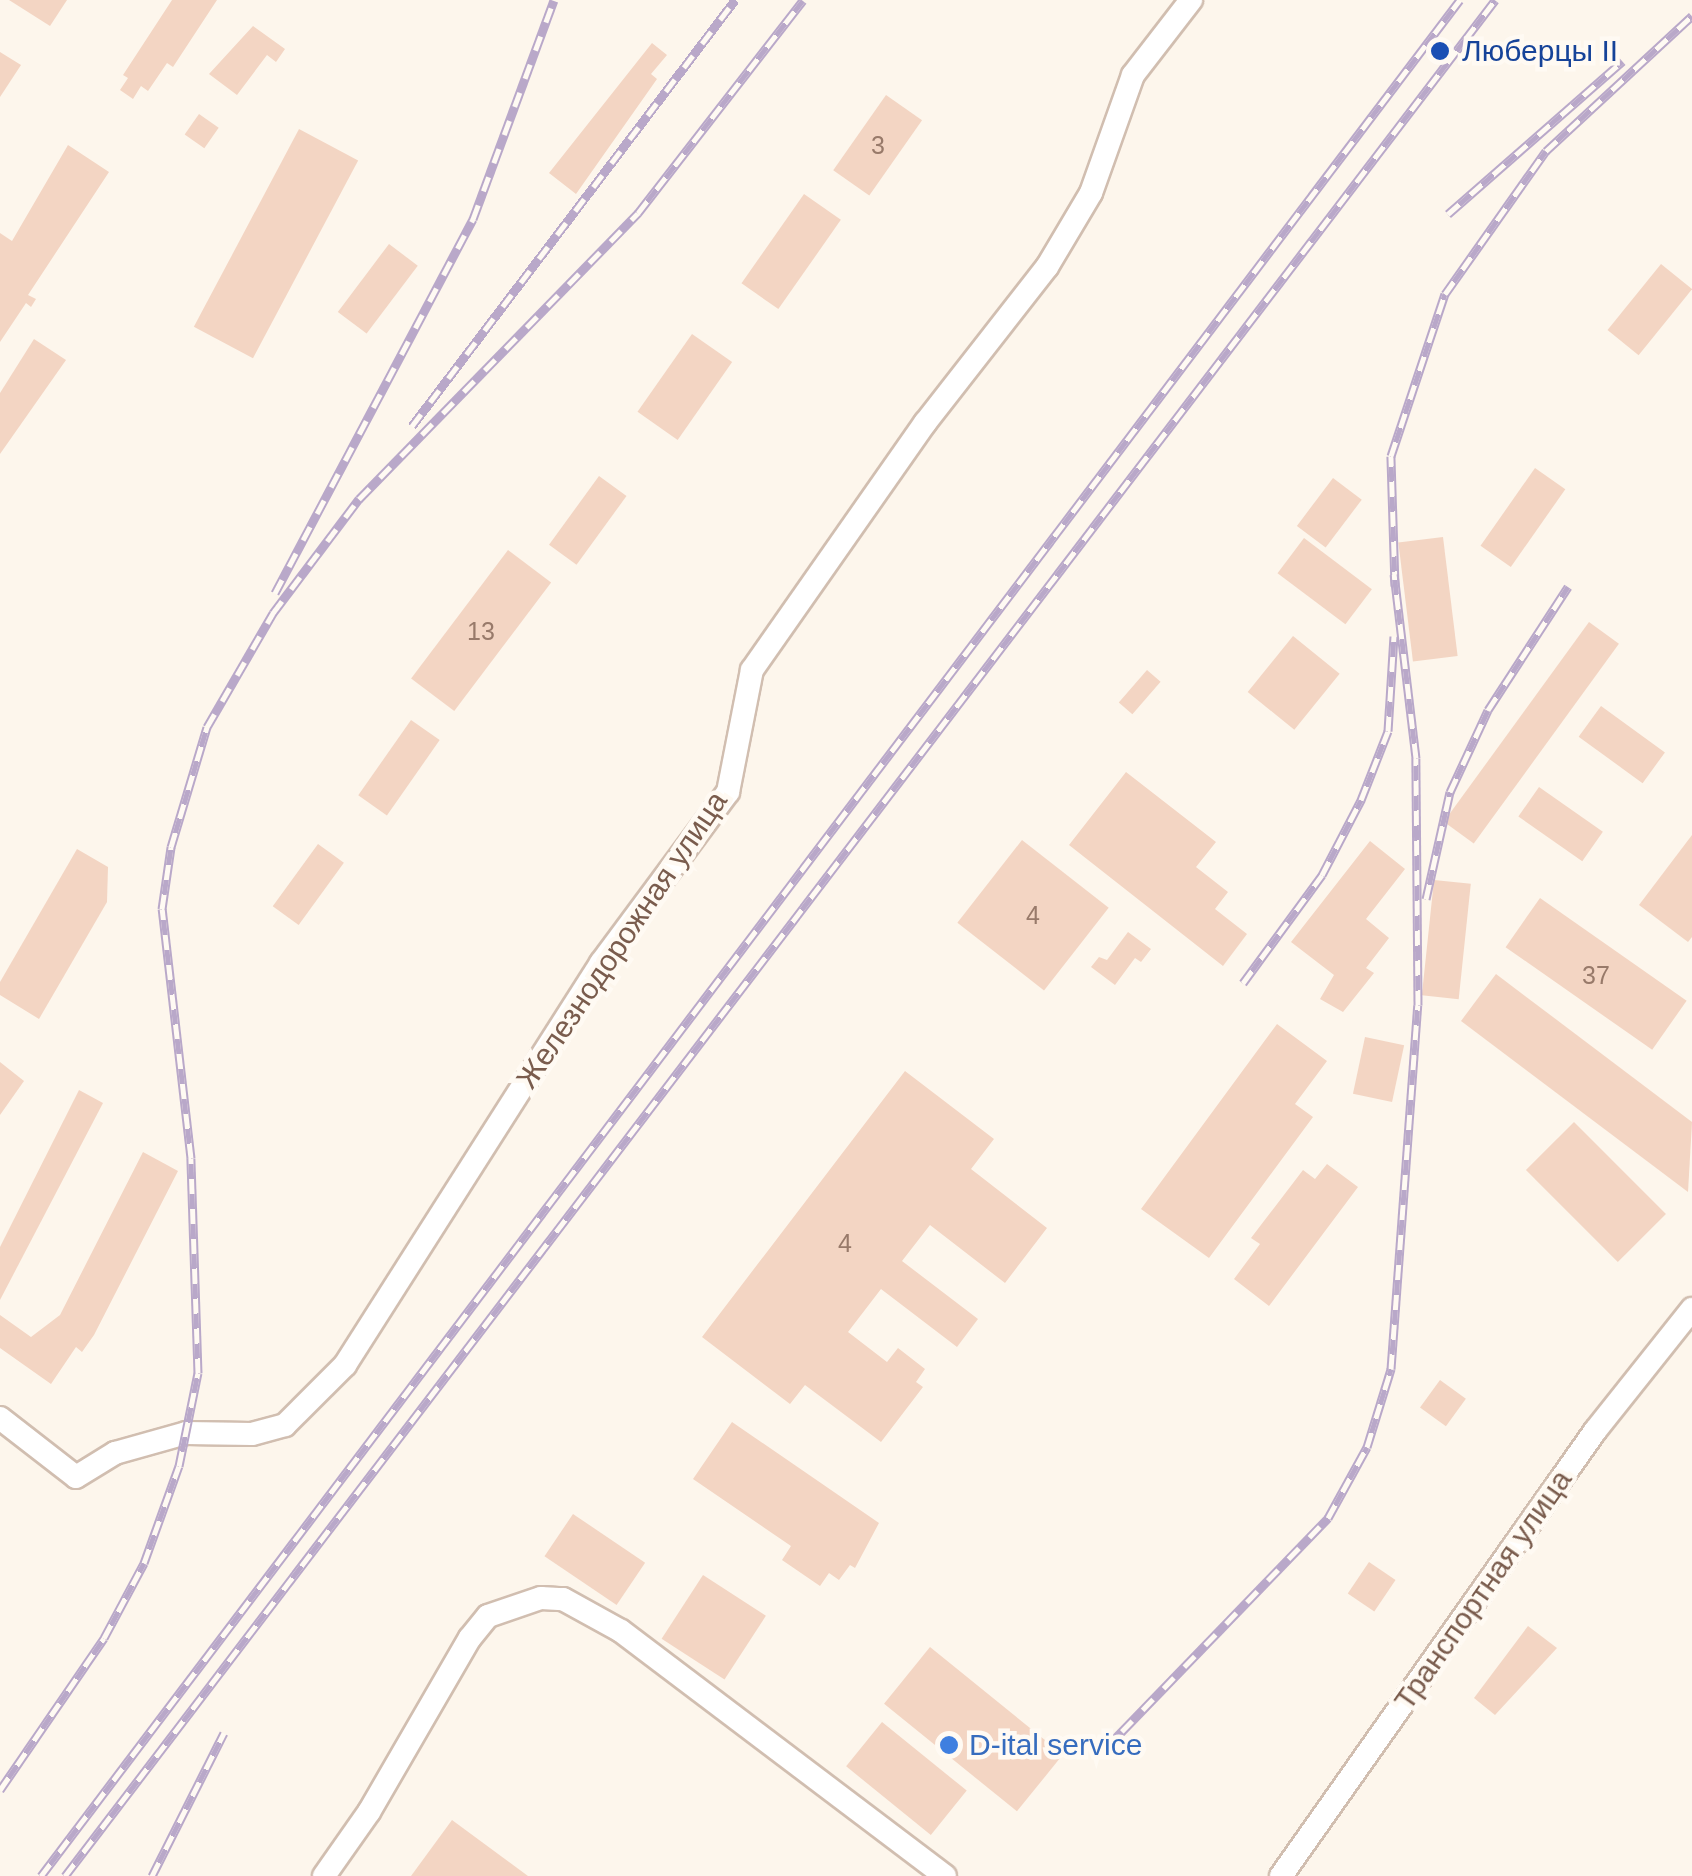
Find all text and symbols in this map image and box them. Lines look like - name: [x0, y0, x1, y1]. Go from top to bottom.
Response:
- place label: Люберцы II: [1462, 33, 1618, 69]
- marker: Люберцы II: [1427, 38, 1453, 64]
- house number: 3: [871, 130, 885, 160]
- house number: 13: [467, 616, 495, 646]
- street label: Железнодорожная улица: [509, 785, 735, 1095]
- house number: 4: [1026, 900, 1040, 930]
- house number: 37: [1582, 960, 1610, 990]
- house number: 4: [838, 1228, 852, 1258]
- street label: Транспортная улица: [1387, 1463, 1579, 1717]
- place label: D-ital service: [969, 1727, 1142, 1763]
- marker: D-ital service: [938, 1734, 960, 1756]

